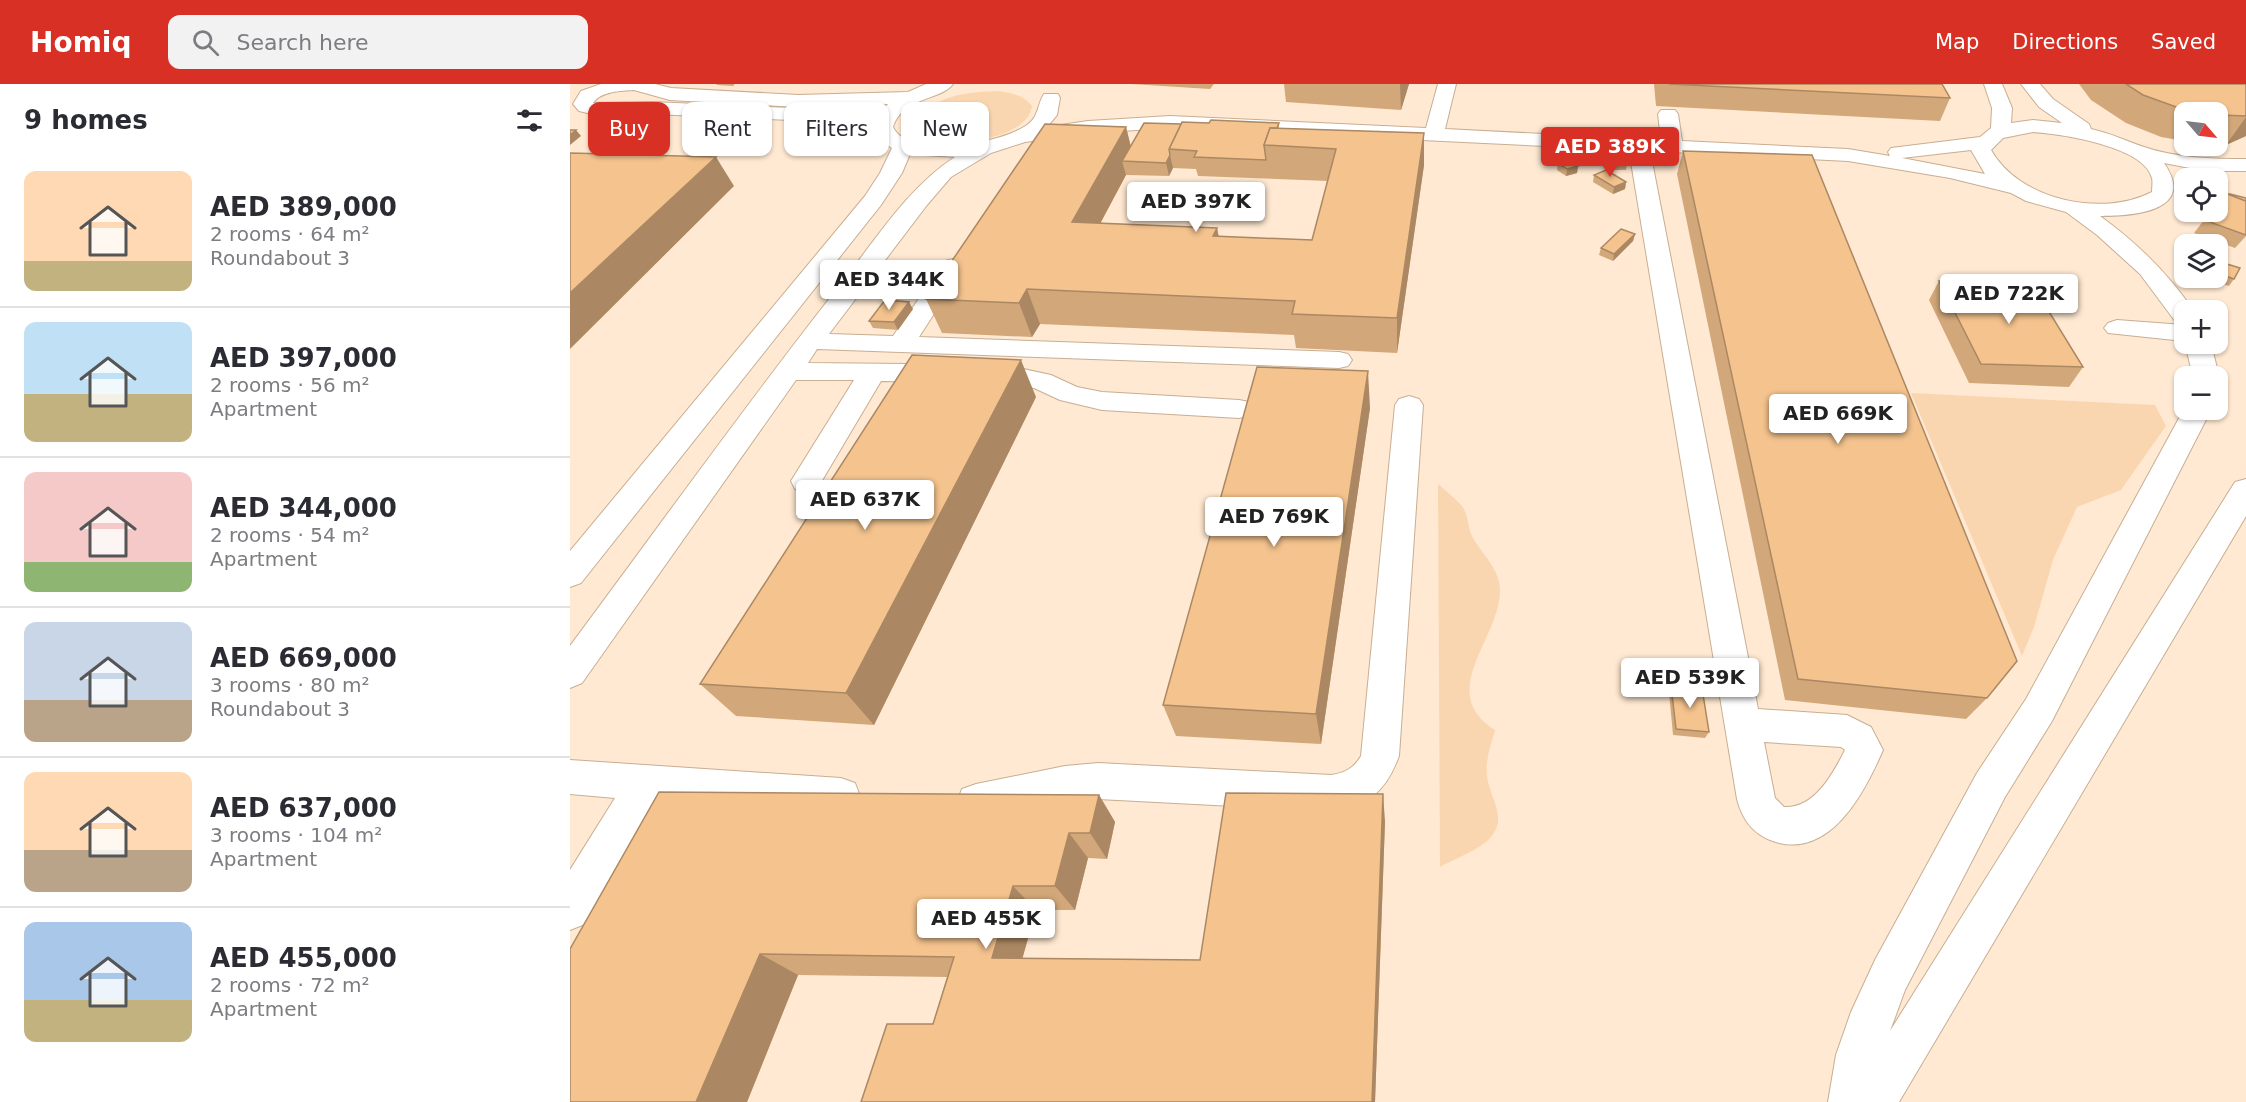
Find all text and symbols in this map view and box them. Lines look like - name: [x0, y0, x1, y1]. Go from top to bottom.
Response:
- search box: [168, 15, 588, 69]
- text: Homiq: [30, 26, 132, 59]
- icon: search: [189, 26, 222, 59]
- text: Search here: [237, 30, 369, 55]
- text: Map: [1935, 30, 1979, 54]
- text: Directions: [2012, 30, 2118, 54]
- text: Saved: [2151, 30, 2216, 54]
- chip: Buy: [588, 102, 670, 156]
- chip: Rent: [682, 102, 772, 156]
- chip: Filters: [784, 102, 889, 156]
- chip: New: [901, 102, 989, 156]
- north arrow: [2174, 102, 2228, 156]
- map controls: [2174, 102, 2228, 420]
- icon: filters: [513, 104, 546, 137]
- text: 9 homes: [24, 105, 148, 135]
- pin: AED 389K: [1548, 127, 1672, 178]
- text: AED 389K: [1555, 134, 1665, 158]
- button: locate: [2174, 168, 2228, 222]
- pin: AED 397K: [1134, 182, 1258, 233]
- text: AED 397K: [1141, 189, 1251, 213]
- text: AED 389,000: [210, 192, 397, 222]
- icon: home: [72, 195, 144, 267]
- text: 2 rooms · 64 m²: [210, 222, 370, 246]
- button: layers: [2174, 234, 2228, 288]
- text: Roundabout 3: [210, 246, 350, 270]
- pin: AED 344K: [827, 260, 951, 311]
- text: AED 344K: [834, 267, 944, 291]
- pin: AED 722K: [1947, 274, 2071, 325]
- text: AED 722K: [1954, 281, 2064, 305]
- button: +: [2174, 300, 2228, 354]
- text: AED 397,000: [210, 343, 397, 373]
- icon: home: [72, 346, 144, 418]
- button: −: [2174, 366, 2228, 420]
- text: 2 rooms · 56 m²: [210, 373, 370, 397]
- pin: AED 669K: [1776, 394, 1900, 445]
- text: Apartment: [210, 397, 317, 421]
- text: AED 669K: [1783, 401, 1893, 425]
- pin: AED 637K: [803, 480, 927, 531]
- text: AED 637K: [810, 487, 920, 511]
- text: AED 344,000: [210, 493, 397, 523]
- icon: home: [72, 496, 144, 568]
- pin: AED 769K: [1212, 497, 1336, 548]
- text: AED 769K: [1219, 504, 1329, 528]
- text: 2 rooms · 54 m²: [210, 523, 370, 547]
- text: Apartment: [210, 547, 317, 571]
- text: AED 669,000: [210, 643, 397, 673]
- icon: home: [72, 646, 144, 718]
- pin: AED 539K: [1628, 658, 1752, 709]
- text: AED 539K: [1635, 665, 1745, 689]
- text: 3 rooms · 80 m²: [210, 673, 370, 697]
- text: Roundabout 3: [210, 697, 350, 721]
- text: AED 637,000: [210, 793, 397, 823]
- icon: home: [72, 796, 144, 868]
- text: 3 rooms · 104 m²: [210, 823, 382, 847]
- text: Apartment: [210, 847, 317, 871]
- pin: AED 455K: [924, 899, 1048, 950]
- text: AED 455K: [931, 906, 1041, 930]
- text: AED 455,000: [210, 943, 397, 973]
- icon: home: [72, 946, 144, 1018]
- text: 2 rooms · 72 m²: [210, 973, 370, 997]
- text: Apartment: [210, 997, 317, 1021]

